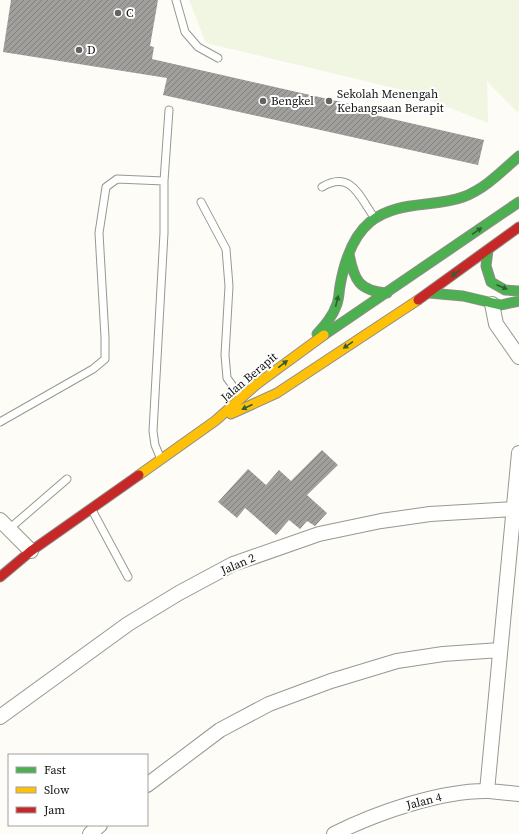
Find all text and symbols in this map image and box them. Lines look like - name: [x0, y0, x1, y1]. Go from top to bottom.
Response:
- place label: C: [126, 5, 134, 21]
- marker: C: [113, 8, 123, 18]
- place label: D: [87, 42, 96, 58]
- marker: D: [74, 45, 84, 55]
- place label: Sekolah Menengah Kebangsaan Berapit: [337, 86, 444, 116]
- place label: Bengkel: [271, 93, 314, 109]
- marker: Bengkel: [258, 96, 268, 106]
- marker: Sekolah Menengah Kebangsaan Berapit: [324, 96, 334, 106]
- one-way arrow: [472, 227, 482, 235]
- one-way arrow: [451, 269, 462, 277]
- one-way arrow: [496, 284, 508, 291]
- one-way arrow: [334, 295, 340, 307]
- one-way arrow: [343, 341, 353, 349]
- street label: Jalan Berapit: [217, 349, 281, 406]
- one-way arrow: [277, 360, 288, 368]
- one-way arrow: [240, 405, 252, 411]
- street label: Jalan 2: [217, 550, 258, 579]
- legend: [8, 754, 148, 826]
- text: Fast: [44, 762, 66, 778]
- text: Slow: [44, 782, 70, 798]
- street label: Jalan 4: [404, 789, 443, 813]
- text: Jam: [43, 802, 65, 818]

